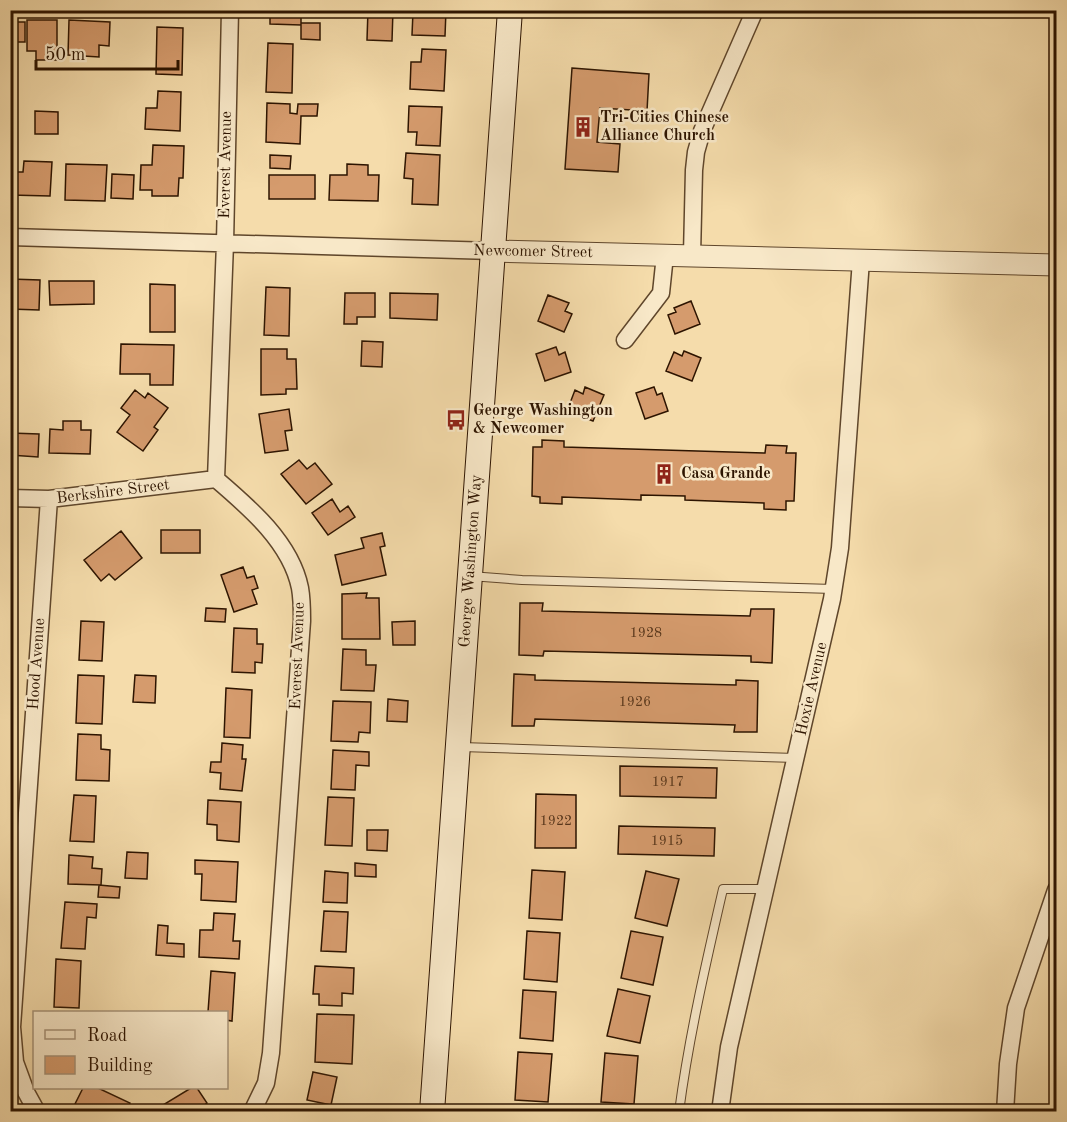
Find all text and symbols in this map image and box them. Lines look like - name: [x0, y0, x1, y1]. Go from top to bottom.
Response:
- scale bar: [36, 33, 178, 71]
- text: 50 m: [45, 46, 85, 64]
- place label: Tri-Cities Chinese Alliance Church: [600, 110, 729, 144]
- street label: Everest Avenue: [217, 111, 235, 219]
- building icon: Tri-Cities Chinese Alliance Church: [571, 115, 595, 139]
- street label: Newcomer Street: [473, 243, 593, 261]
- place label: George Washington & Newcomer: [473, 403, 613, 437]
- bus stop icon: George Washington & Newcomer: [444, 408, 468, 432]
- building icon: Casa Grande: [652, 462, 676, 486]
- place label: Casa Grande: [681, 466, 771, 482]
- street label: George Washington Way: [457, 473, 485, 648]
- street label: Berkshire Street: [55, 477, 171, 507]
- street label: Everest Avenue: [288, 602, 308, 710]
- street label: Hood Avenue: [26, 617, 48, 711]
- house number: 1928: [630, 626, 662, 640]
- street label: Hoxie Avenue: [793, 641, 831, 737]
- house number: 1926: [619, 695, 651, 709]
- house number: 1917: [652, 775, 684, 789]
- house number: 1922: [540, 814, 572, 828]
- house number: 1915: [651, 834, 683, 848]
- legend: [33, 1011, 228, 1089]
- text: Road: [87, 1027, 127, 1045]
- text: Building: [87, 1057, 153, 1075]

